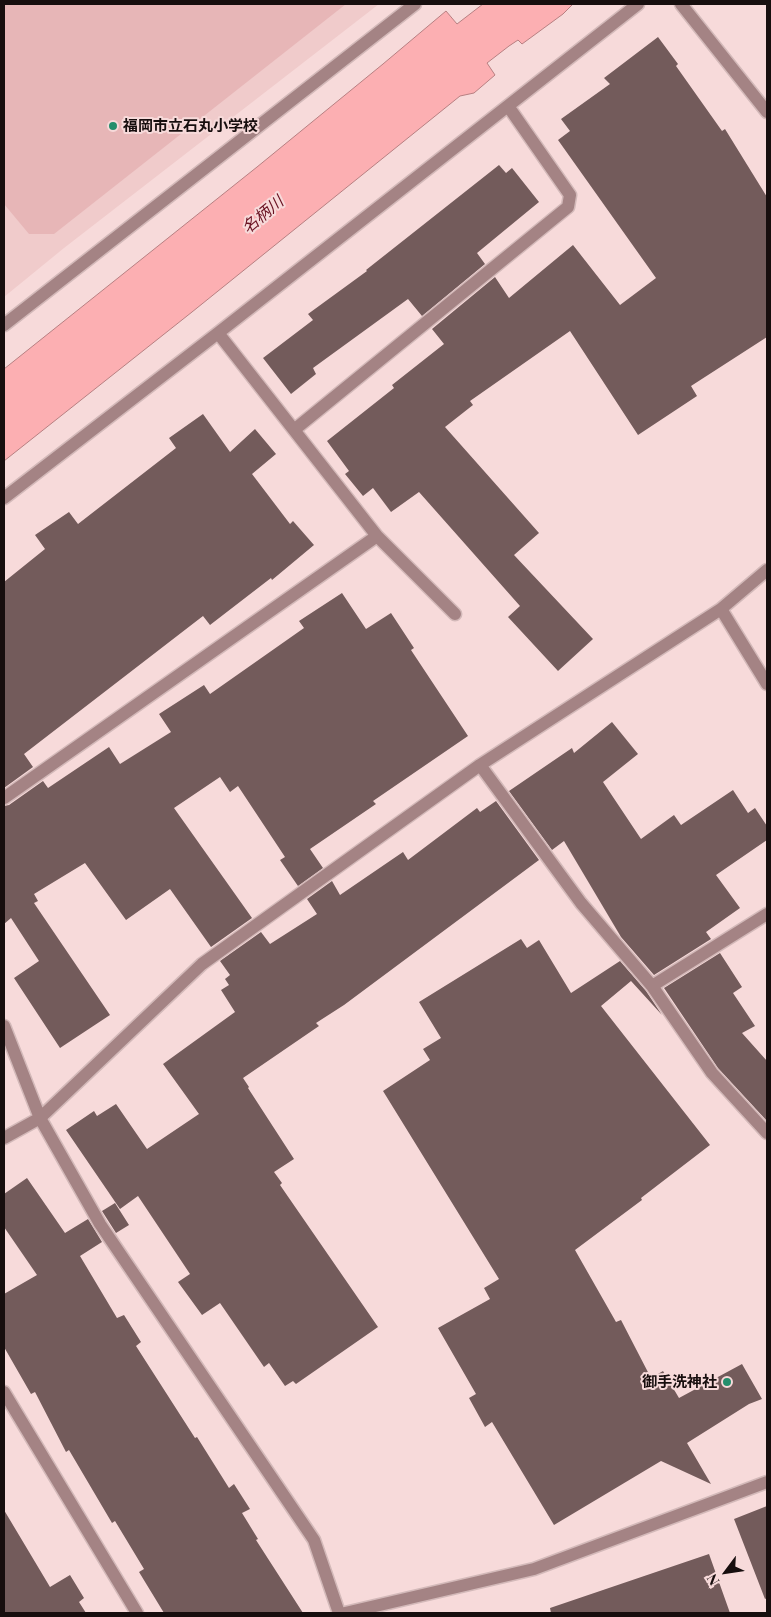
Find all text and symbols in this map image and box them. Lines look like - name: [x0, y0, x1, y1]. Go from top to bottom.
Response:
- place label: 福岡市立石丸小学校: [123, 117, 258, 135]
- marker: 福岡市立石丸小学校: [107, 120, 119, 132]
- water label: 名柄川: [238, 192, 288, 238]
- place label: 御手洗神社: [642, 1373, 717, 1391]
- marker: 御手洗神社: [721, 1376, 733, 1388]
- north arrow: [701, 1547, 751, 1597]
- text: N: [702, 1571, 723, 1589]

